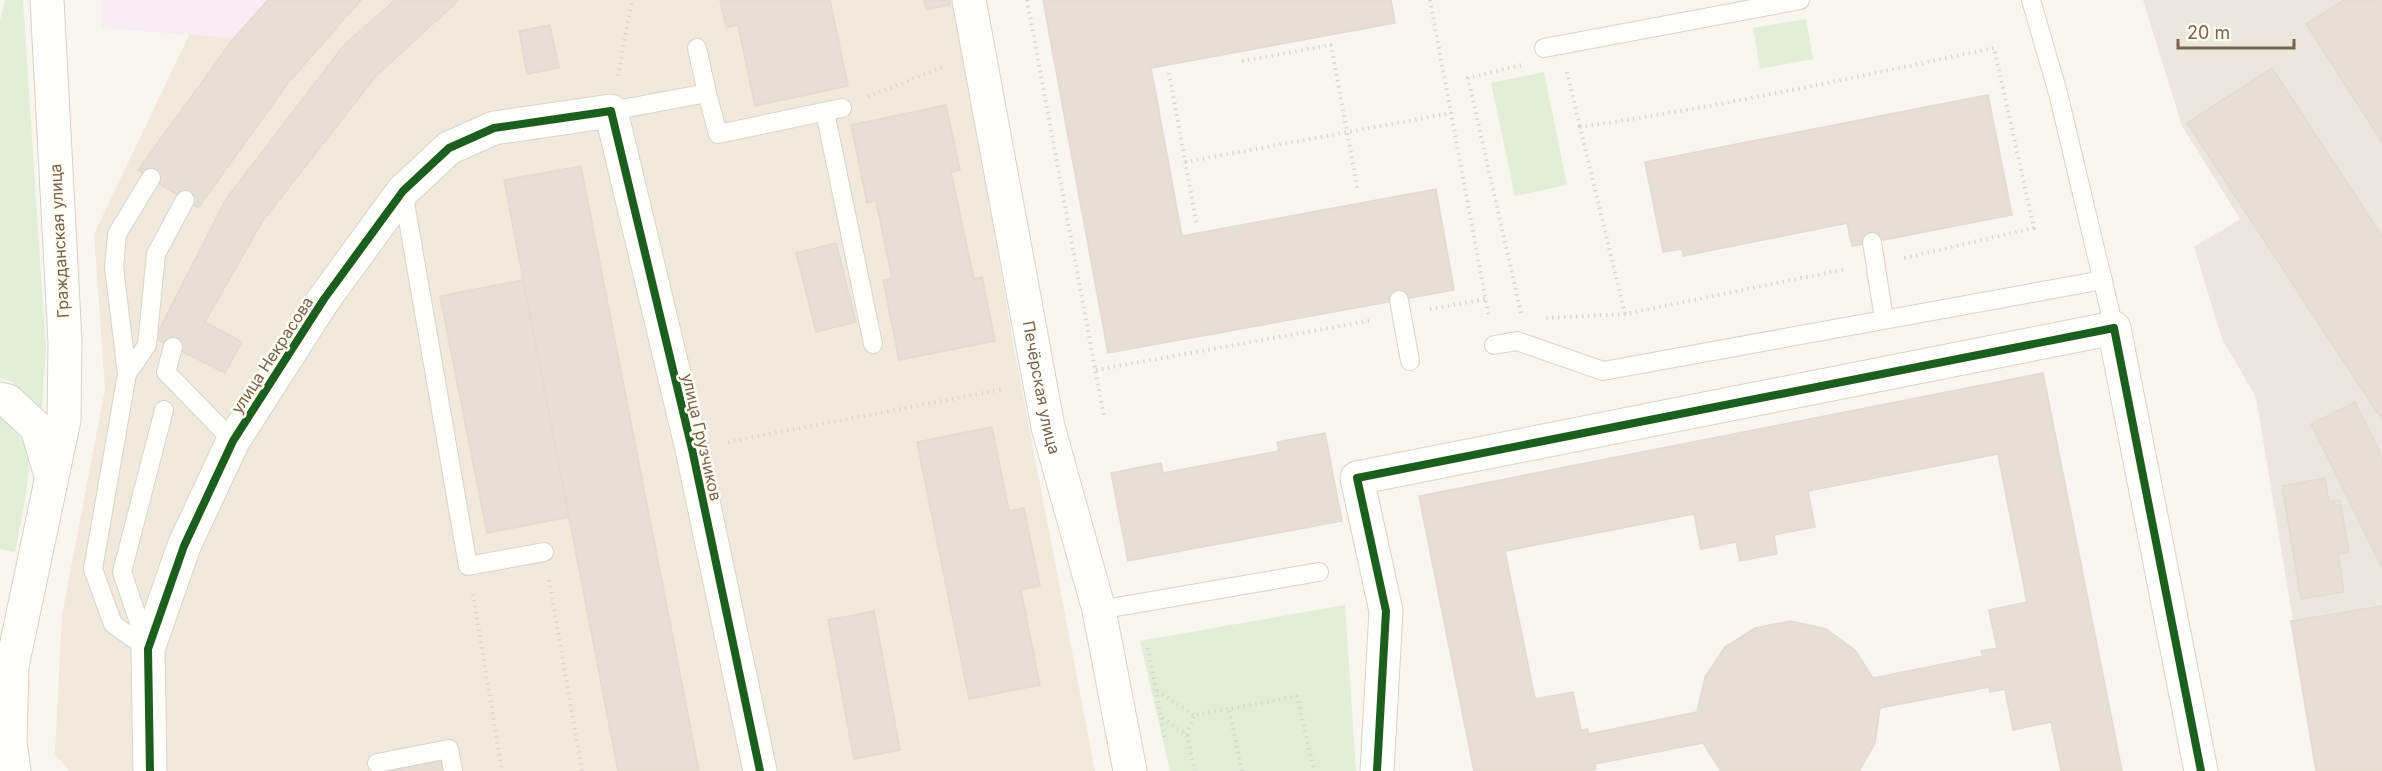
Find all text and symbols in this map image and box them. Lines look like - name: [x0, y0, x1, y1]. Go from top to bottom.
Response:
- scale bar: [2178, 12, 2294, 50]
- text: 20 m: [2187, 22, 2230, 43]
- street label: Гражданская улица: [45, 163, 73, 319]
- street label: улица Некрасова: [227, 293, 317, 417]
- street label: Печёрская улица: [1019, 319, 1065, 456]
- street label: улица Грузчиков: [678, 371, 726, 503]

